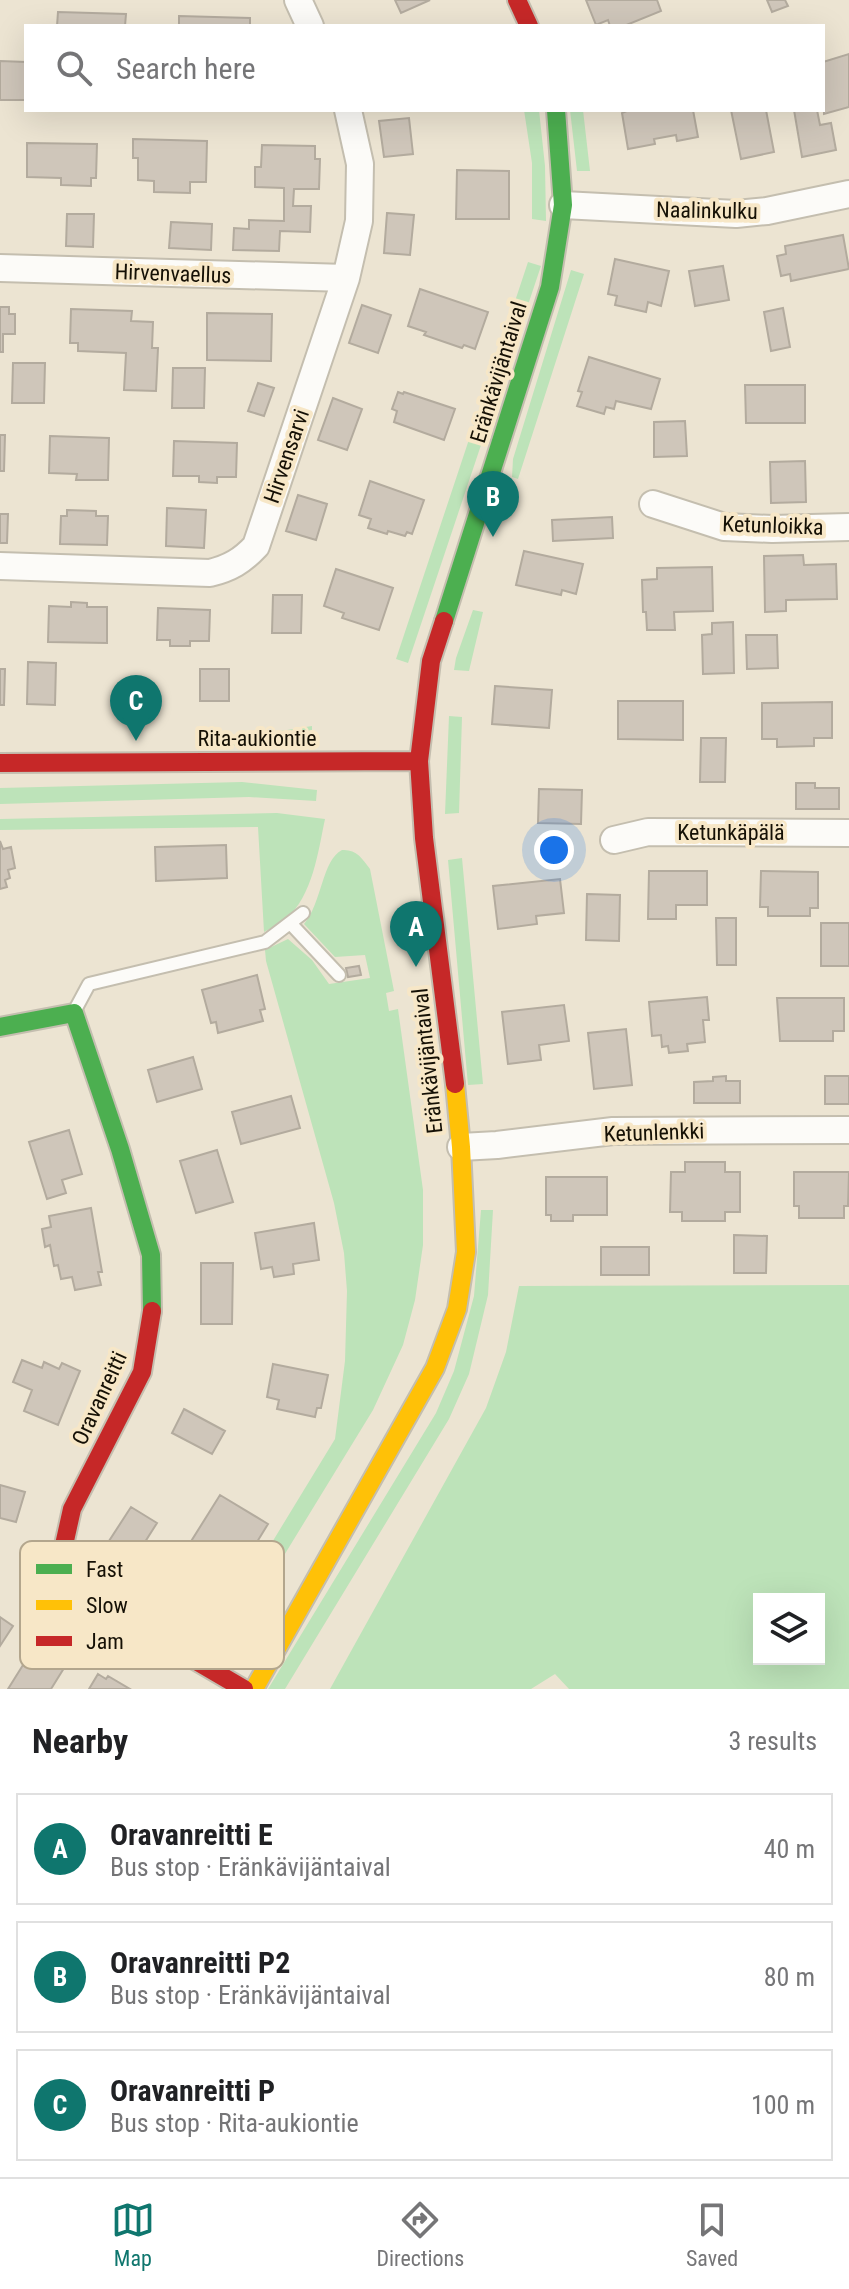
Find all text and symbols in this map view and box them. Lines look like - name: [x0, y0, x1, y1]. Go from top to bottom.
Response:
- search box: [24, 24, 825, 112]
- icon: search: [52, 46, 96, 90]
- text: Search here: [116, 51, 256, 86]
- street label: Naalinkulku: [656, 197, 758, 224]
- street label: Hirvenvaellus: [114, 259, 232, 288]
- street label: Eränkävijäntaival: [465, 299, 532, 446]
- street label: Hirvensarvi: [259, 406, 314, 506]
- pin: B: [467, 471, 519, 537]
- street label: Ketunloikka: [722, 511, 824, 540]
- pin: C: [110, 675, 162, 741]
- street label: Rita-aukiontie: [198, 726, 316, 751]
- street label: Ketunkäpälä: [677, 820, 785, 845]
- your location: [534, 830, 574, 870]
- pin: A: [390, 901, 442, 967]
- street label: Eränkävijäntaival: [407, 987, 448, 1135]
- street label: Ketunlenkki: [603, 1118, 705, 1147]
- street label: Oravanreitti: [67, 1347, 132, 1449]
- legend: [20, 1541, 284, 1669]
- text: Fast: [86, 1557, 123, 1582]
- text: Slow: [86, 1593, 128, 1618]
- map controls: [753, 1593, 825, 1665]
- button: layers: [753, 1593, 825, 1665]
- text: Jam: [86, 1629, 124, 1654]
- text: Nearby: [32, 1721, 128, 1761]
- text: 3 results: [728, 1726, 817, 1756]
- text: Oravanreitti E: [110, 1817, 273, 1852]
- text: A: [52, 1834, 68, 1864]
- text: 40 m: [764, 1834, 815, 1864]
- text: Bus stop · Eränkävijäntaival: [110, 1852, 391, 1882]
- text: Oravanreitti P2: [110, 1945, 290, 1980]
- text: B: [53, 1962, 67, 1992]
- text: 80 m: [764, 1962, 815, 1992]
- text: Bus stop · Eränkävijäntaival: [110, 1980, 391, 2010]
- text: Oravanreitti P: [110, 2073, 275, 2108]
- text: C: [53, 2090, 67, 2120]
- text: 100 m: [751, 2090, 815, 2120]
- text: Bus stop · Rita-aukiontie: [110, 2108, 359, 2138]
- tab: Map: [111, 2198, 155, 2271]
- tab: Directions: [376, 2198, 464, 2271]
- tab: Saved: [686, 2198, 738, 2271]

